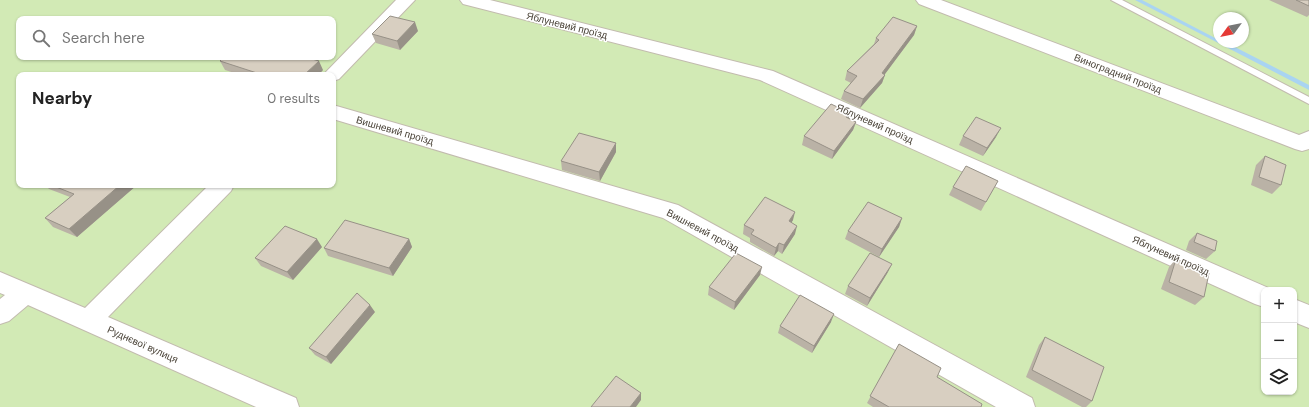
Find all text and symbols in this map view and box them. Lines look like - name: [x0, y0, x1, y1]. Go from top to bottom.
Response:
- street label: Яблуневий проїзд: [525, 9, 609, 42]
- north arrow: [1213, 12, 1249, 48]
- search box: [16, 16, 336, 60]
- icon: search: [30, 27, 52, 49]
- text: Search here: [62, 28, 145, 48]
- street label: Виноградний проїзд: [1072, 51, 1164, 96]
- text: Nearby: [32, 87, 92, 109]
- text: 0 results: [267, 90, 320, 107]
- street label: Яблуневий проїзд: [834, 101, 916, 146]
- street label: Вишневий проїзд: [355, 113, 435, 148]
- street label: Вишневий проїзд: [664, 206, 741, 255]
- street label: Яблуневий проїзд: [1130, 233, 1212, 278]
- map controls: [1261, 287, 1297, 395]
- button: +: [1261, 287, 1297, 323]
- street label: Руднєвої вулиця: [105, 323, 180, 366]
- button: −: [1261, 323, 1297, 359]
- button: layers: [1261, 359, 1297, 395]

